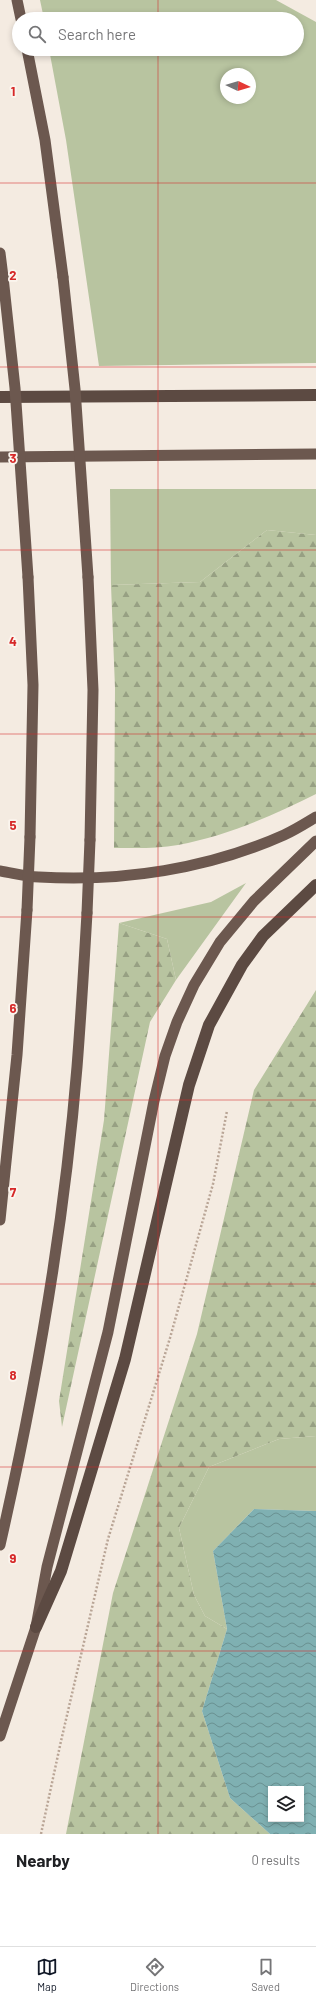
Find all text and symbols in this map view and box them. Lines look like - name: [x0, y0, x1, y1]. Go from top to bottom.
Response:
- search box: [12, 12, 304, 56]
- icon: search: [26, 23, 48, 45]
- text: Search here: [58, 25, 136, 43]
- north arrow: [220, 68, 256, 104]
- text: 1: [11, 83, 15, 99]
- text: 2: [9, 267, 17, 283]
- text: 3: [9, 450, 17, 466]
- text: 4: [9, 633, 17, 649]
- text: 5: [9, 817, 17, 833]
- text: 6: [10, 1000, 17, 1016]
- text: 7: [10, 1184, 17, 1200]
- text: 8: [9, 1367, 17, 1383]
- text: 9: [10, 1550, 17, 1566]
- map controls: [268, 1786, 304, 1822]
- button: layers: [268, 1786, 304, 1822]
- text: Nearby: [16, 1850, 70, 1870]
- text: 0 results: [251, 1852, 300, 1868]
- tab: Map: [36, 1956, 58, 1993]
- tab: Directions: [130, 1956, 179, 1993]
- tab: Saved: [251, 1956, 280, 1993]

